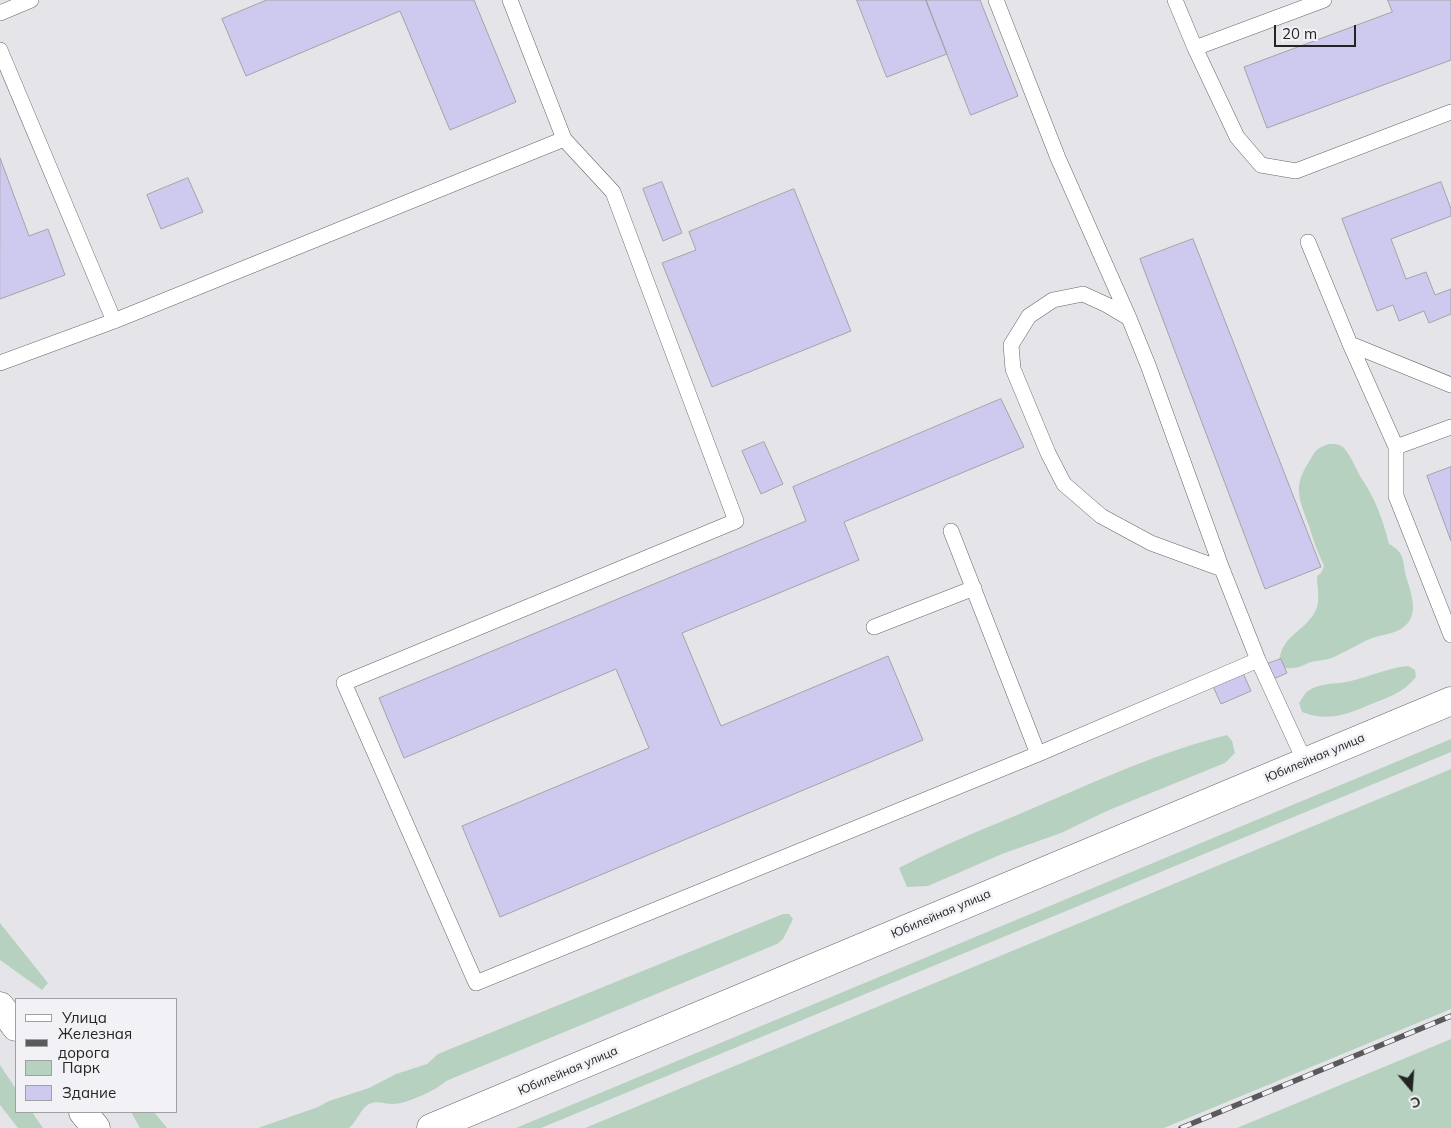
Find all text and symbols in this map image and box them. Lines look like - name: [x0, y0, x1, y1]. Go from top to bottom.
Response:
- scale bar: [1276, 15, 1358, 47]
- text: 20 m: [1282, 24, 1317, 43]
- street label: Юбилейная улица: [1263, 731, 1367, 785]
- street label: Юбилейная улица: [889, 887, 993, 941]
- legend: [15, 998, 178, 1113]
- text: Улица: [62, 1008, 107, 1027]
- text: Железная дорога: [58, 1024, 132, 1062]
- street label: Юбилейная улица: [516, 1044, 620, 1098]
- text: Парк: [62, 1058, 100, 1077]
- north arrow: [1386, 1063, 1436, 1113]
- text: Здание: [62, 1083, 116, 1102]
- text: С: [1408, 1092, 1423, 1112]

